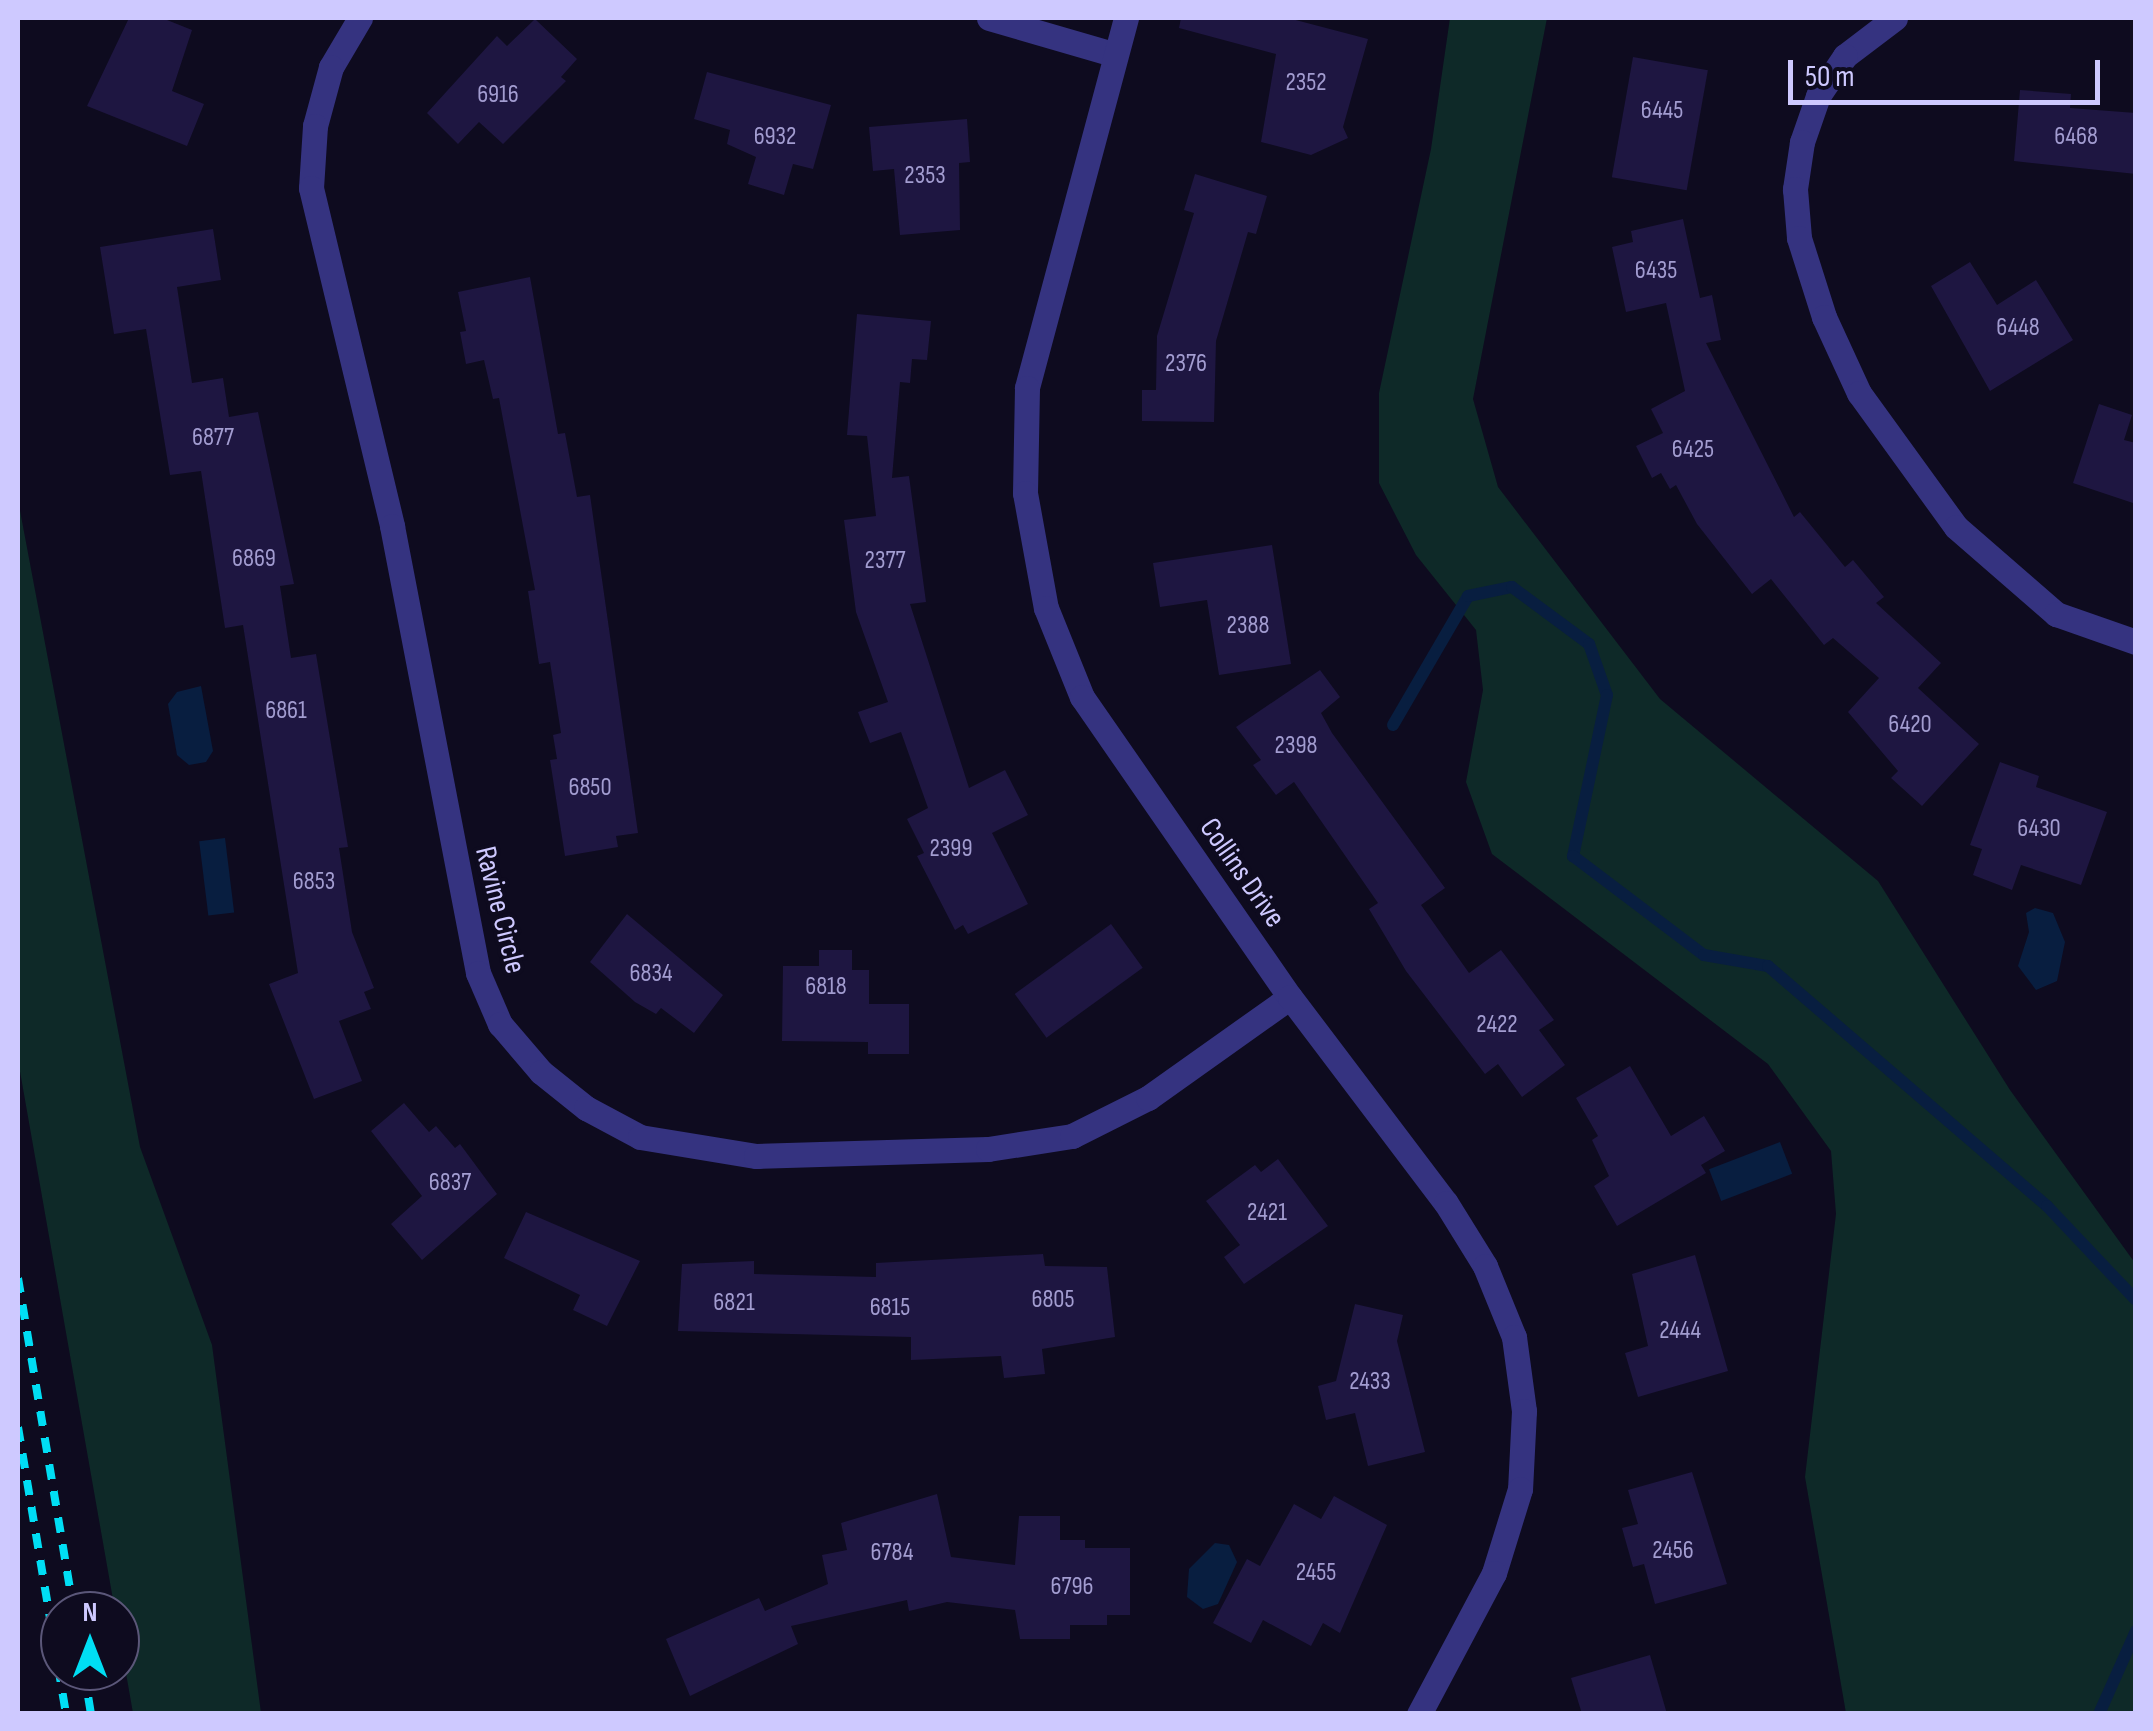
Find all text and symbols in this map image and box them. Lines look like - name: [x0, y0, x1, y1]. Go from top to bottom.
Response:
- scale bar: [1793, 40, 2106, 102]
- text: 50 m: [1805, 59, 1854, 95]
- house number: 2352: [1285, 68, 1327, 98]
- house number: 6916: [477, 80, 519, 110]
- house number: 6445: [1641, 96, 1683, 126]
- house number: 6932: [754, 122, 796, 152]
- house number: 6468: [2054, 122, 2098, 152]
- house number: 2353: [904, 161, 946, 191]
- house number: 6435: [1635, 256, 1677, 286]
- house number: 6448: [1996, 313, 2040, 343]
- house number: 2376: [1165, 349, 1207, 379]
- house number: 6877: [192, 423, 234, 453]
- house number: 6425: [1672, 435, 1714, 465]
- house number: 6869: [232, 544, 276, 574]
- house number: 2377: [865, 546, 905, 576]
- house number: 2388: [1227, 611, 1269, 641]
- house number: 6861: [265, 696, 307, 726]
- house number: 6420: [1888, 710, 1932, 740]
- house number: 2398: [1275, 731, 1317, 761]
- house number: 6850: [568, 773, 612, 803]
- street label: Collins Drive: [1191, 812, 1293, 934]
- house number: 6430: [2017, 814, 2061, 844]
- house number: 2399: [930, 834, 972, 864]
- street label: Ravine Circle: [467, 843, 533, 977]
- house number: 6853: [293, 867, 335, 897]
- house number: 6834: [630, 959, 672, 989]
- house number: 6818: [805, 972, 847, 1002]
- house number: 2422: [1476, 1010, 1518, 1040]
- house number: 6837: [429, 1168, 471, 1198]
- house number: 2421: [1247, 1198, 1287, 1228]
- house number: 6805: [1031, 1285, 1075, 1315]
- house number: 6821: [713, 1288, 755, 1318]
- house number: 6815: [870, 1293, 910, 1323]
- house number: 2444: [1659, 1316, 1701, 1346]
- house number: 2433: [1349, 1367, 1391, 1397]
- house number: 2456: [1652, 1536, 1694, 1566]
- house number: 6784: [871, 1538, 913, 1568]
- house number: 2455: [1296, 1558, 1336, 1588]
- house number: 6796: [1051, 1572, 1093, 1602]
- north arrow: [40, 1591, 140, 1691]
- text: N: [83, 1596, 97, 1629]

